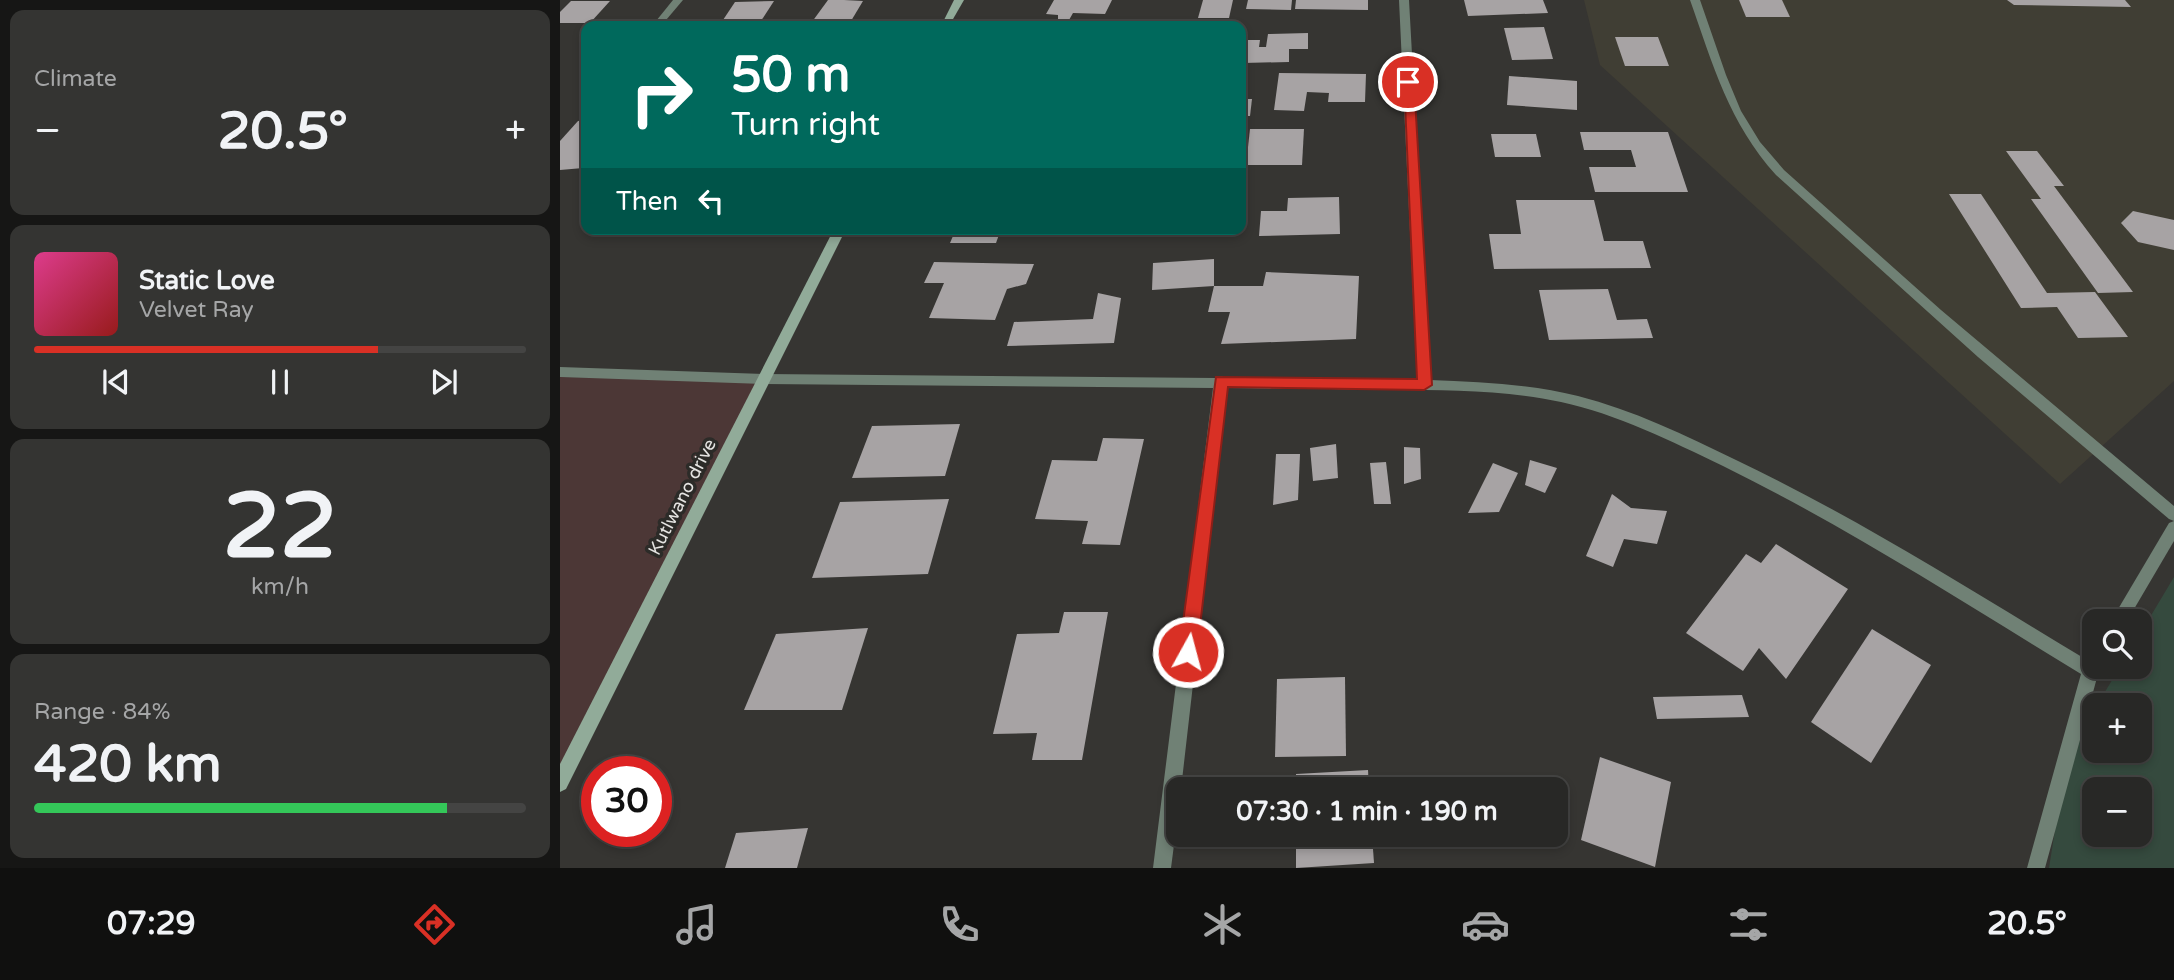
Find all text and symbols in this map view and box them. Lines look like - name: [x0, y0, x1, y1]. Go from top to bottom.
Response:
- text: 50 m: [731, 46, 850, 105]
- icon: right: [616, 49, 707, 140]
- pin: [1378, 52, 1438, 112]
- icon: arrive: [1389, 63, 1427, 101]
- text: Climate: [34, 65, 117, 93]
- text: 20.5°: [218, 100, 348, 163]
- text: Turn right: [731, 106, 880, 144]
- text: −: [34, 108, 61, 154]
- text: +: [505, 108, 526, 154]
- icon: left: [692, 182, 730, 220]
- text: Then: [616, 186, 678, 217]
- text: Static Love: [139, 265, 275, 296]
- text: Velvet Ray: [139, 296, 254, 324]
- icon: previous: [97, 363, 135, 401]
- icon: pause: [261, 363, 299, 401]
- icon: next: [425, 363, 463, 401]
- street label: Kutlwano drive: [643, 435, 721, 559]
- text: 22: [223, 472, 337, 582]
- text: km/h: [251, 573, 309, 601]
- map controls: [2082, 609, 2152, 847]
- button: search: [2082, 609, 2152, 679]
- position arrow: [1151, 615, 1225, 689]
- button: +: [2082, 693, 2152, 763]
- text: Range · 84%: [34, 698, 170, 726]
- text: 420 km: [34, 733, 222, 796]
- speed limit sign: 30: [581, 756, 672, 847]
- button: −: [2082, 777, 2152, 847]
- text: 07:30 · 1 min · 190 m: [1236, 796, 1498, 827]
- icon: directions: [410, 900, 459, 949]
- icon: music: [672, 900, 721, 949]
- icon: phone: [935, 900, 984, 949]
- icon: climate: [1198, 900, 1247, 949]
- icon: car: [1461, 900, 1510, 949]
- icon: filters: [1724, 900, 1773, 949]
- text: 07:29: [107, 905, 196, 943]
- text: 20.5°: [1987, 905, 2067, 943]

